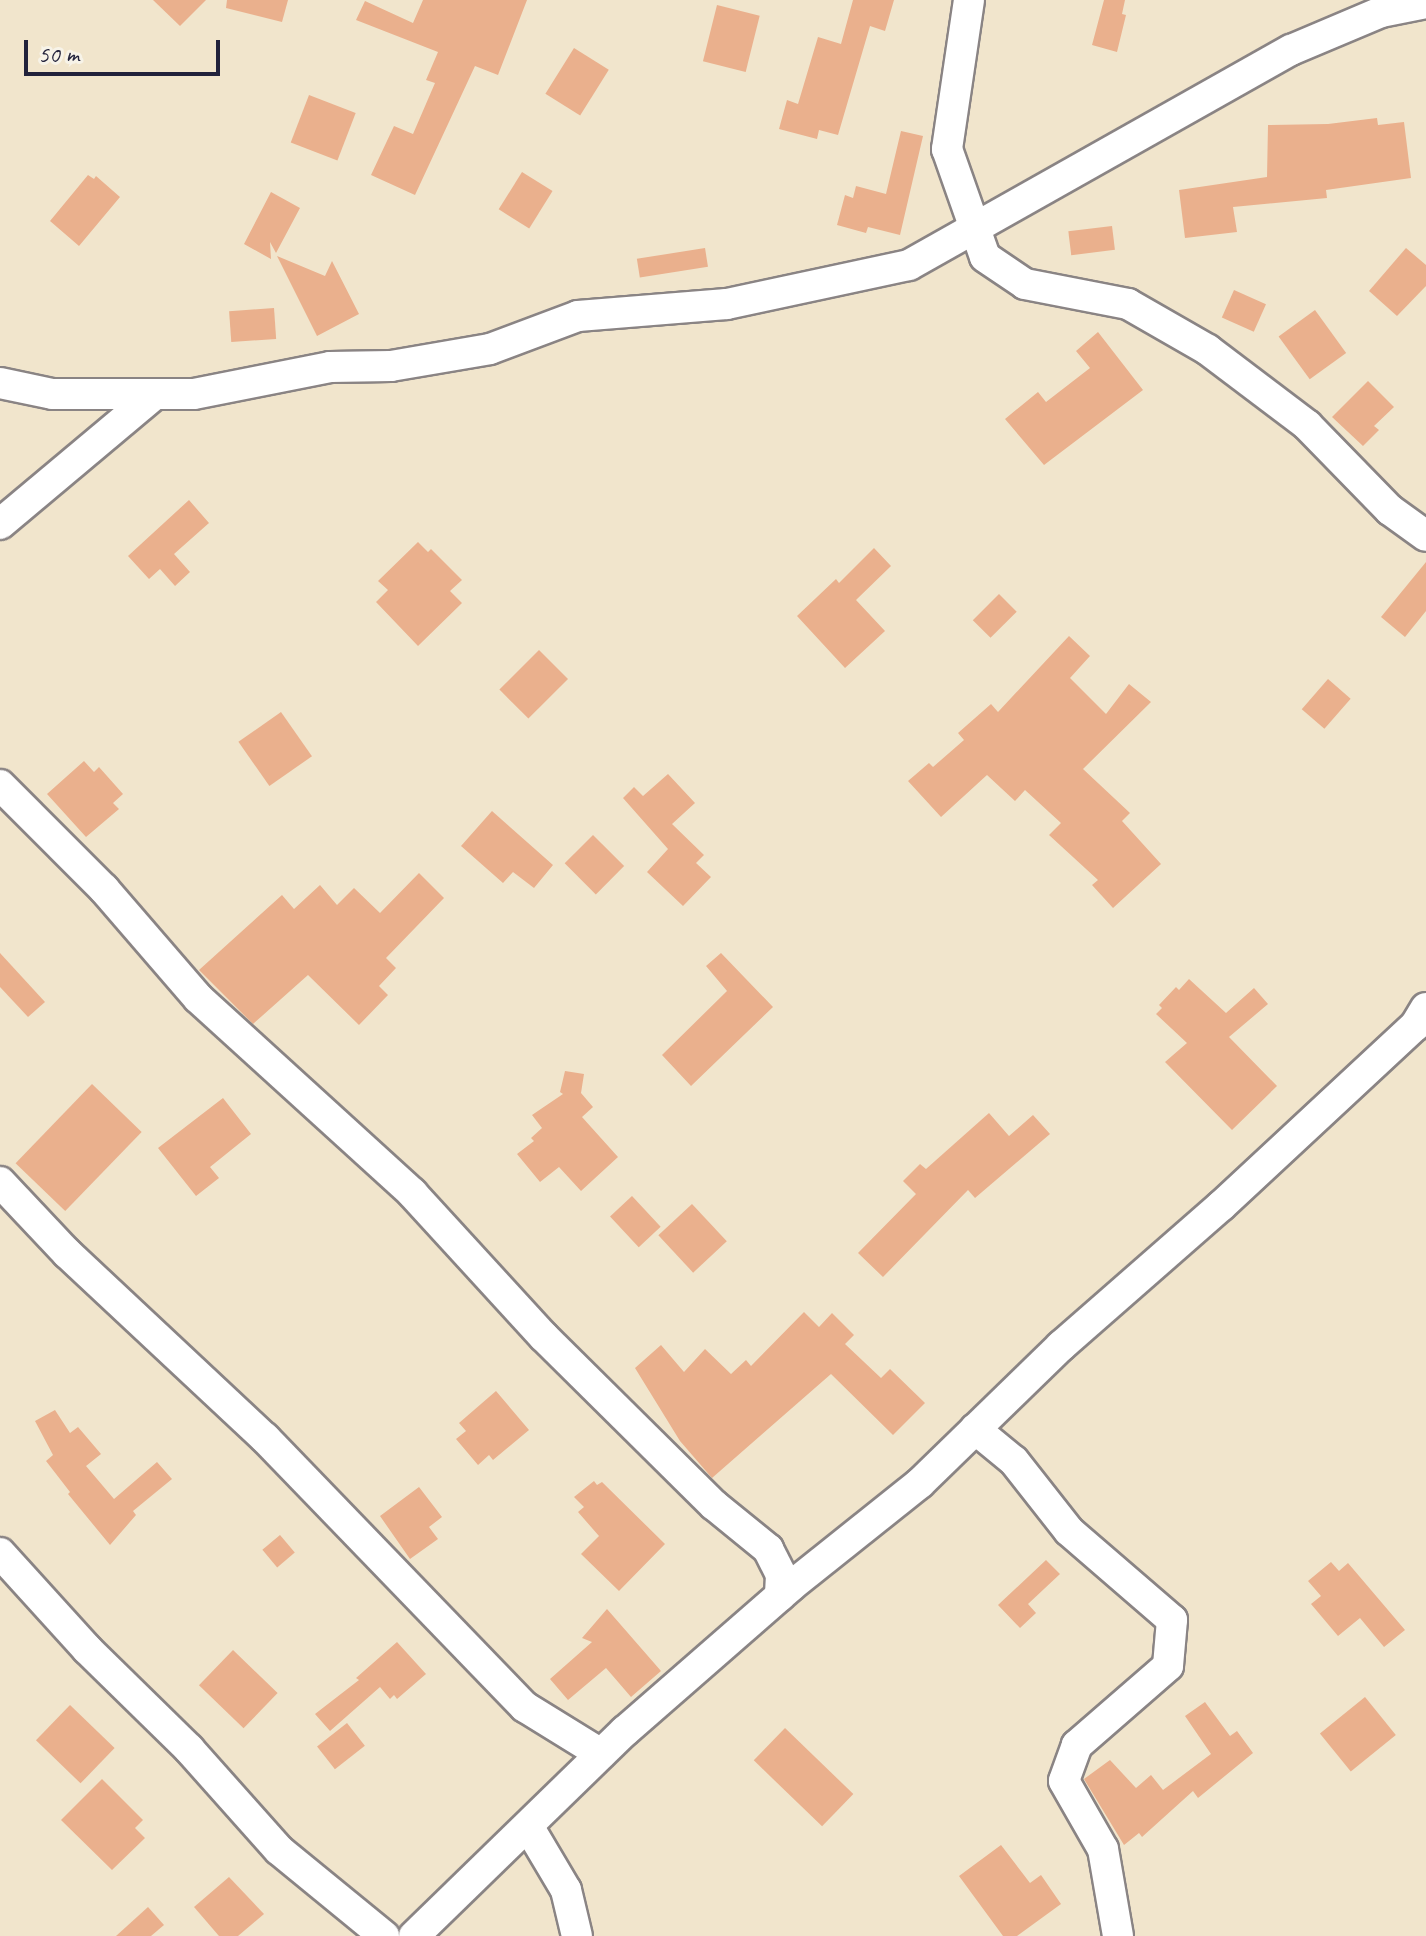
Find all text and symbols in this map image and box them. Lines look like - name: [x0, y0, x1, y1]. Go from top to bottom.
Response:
- scale bar: [28, 24, 224, 74]
- text: 50 m: [38, 39, 79, 69]

